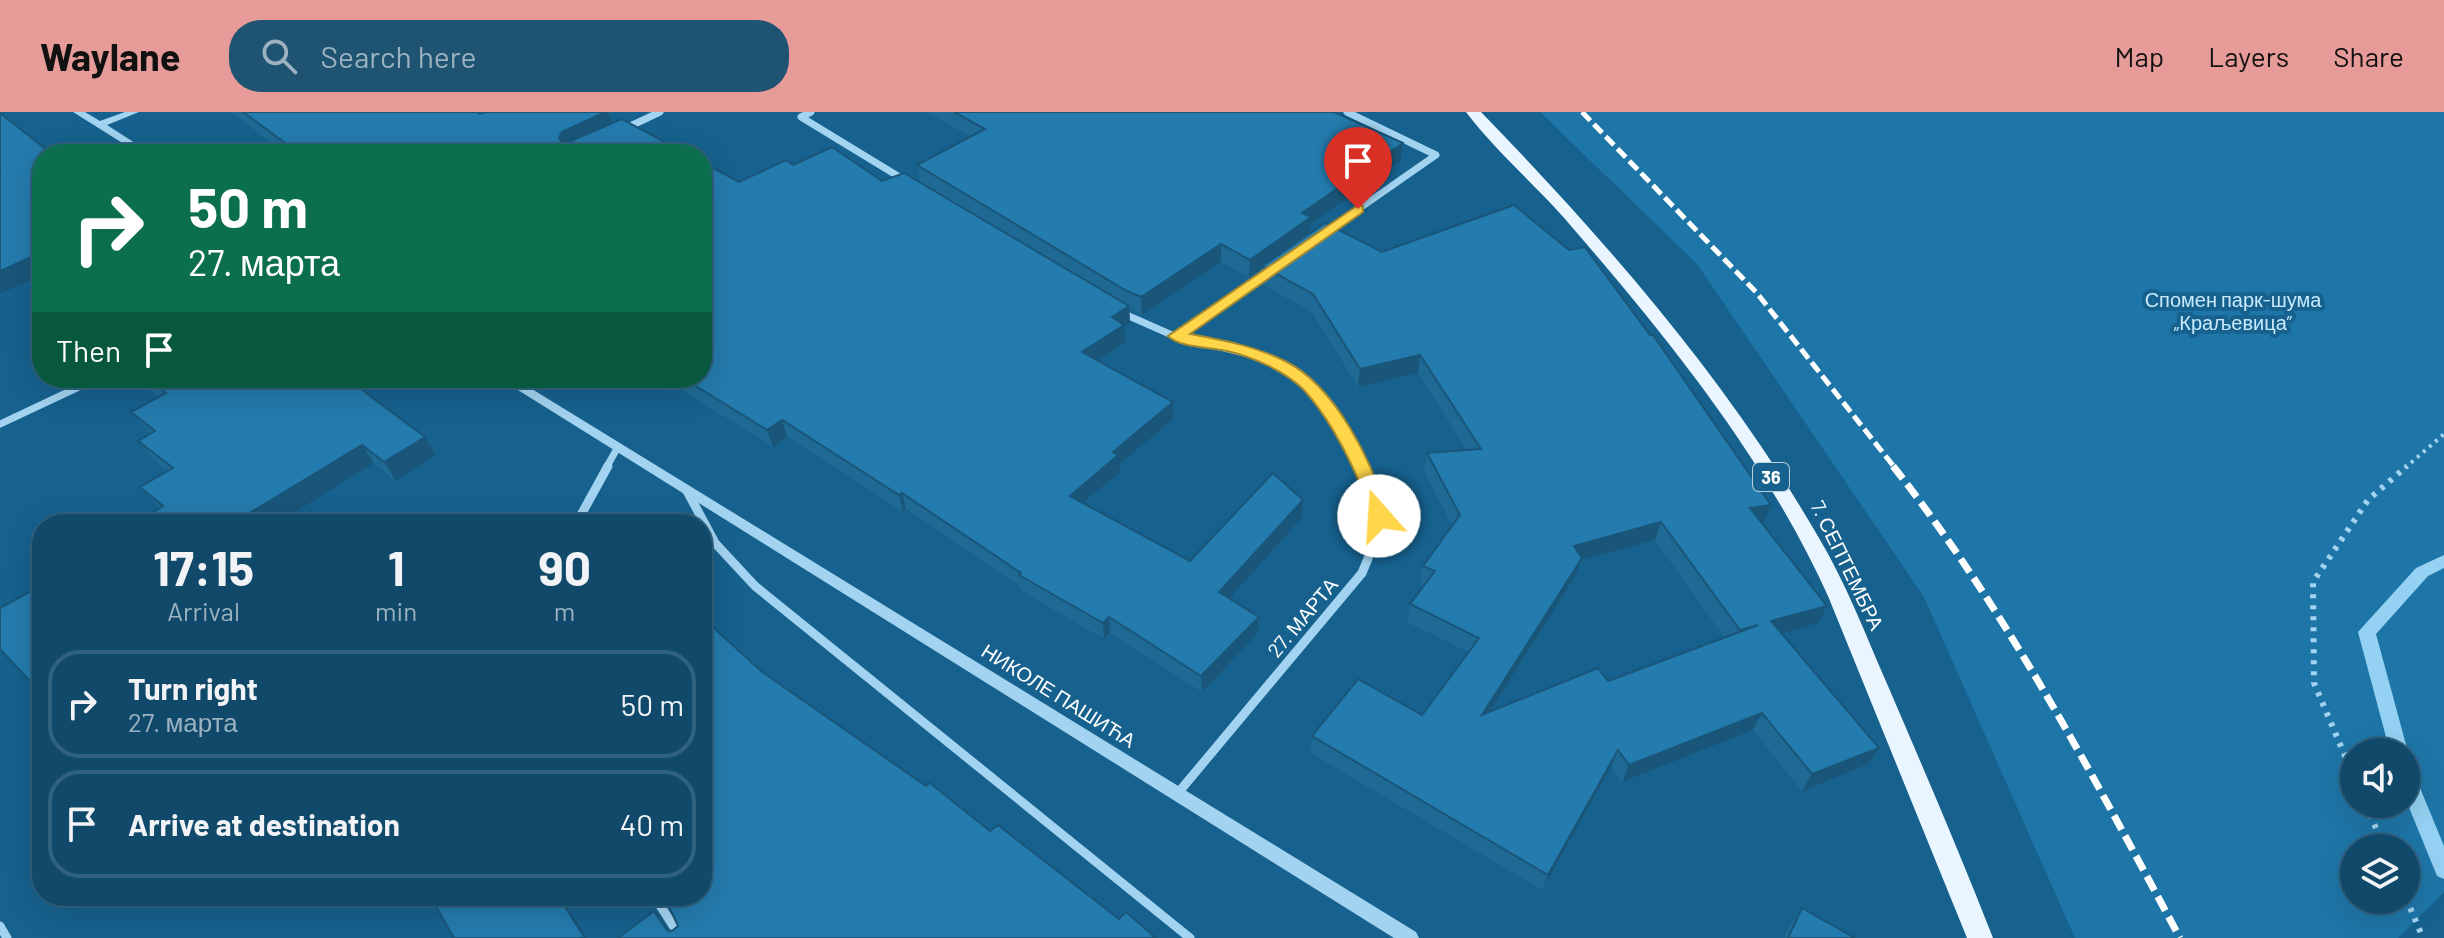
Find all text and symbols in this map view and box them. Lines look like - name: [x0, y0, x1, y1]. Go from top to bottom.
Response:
- search box: [229, 20, 789, 92]
- text: Waylane: [40, 33, 181, 79]
- icon: search: [257, 34, 301, 78]
- text: Search here: [321, 38, 476, 74]
- text: Map: [2114, 39, 2164, 73]
- text: Layers: [2208, 39, 2289, 73]
- text: Share: [2333, 39, 2404, 73]
- pin: [1324, 127, 1392, 209]
- icon: arrive: [1336, 139, 1380, 183]
- text: 50 m: [188, 172, 308, 239]
- icon: right: [56, 176, 160, 280]
- text: 27. марта: [188, 240, 340, 283]
- park label: Спомен парк-шума „Краљевица”: [2145, 287, 2322, 334]
- icon: arrive: [137, 328, 181, 372]
- text: Then: [56, 332, 121, 368]
- road number: 36: [1753, 463, 1789, 491]
- position arrow: [1337, 474, 1421, 558]
- street label: 7. СЕПТЕМБРА: [1806, 496, 1890, 634]
- text: 17:15: [153, 538, 254, 596]
- text: 1: [388, 538, 405, 596]
- text: 90: [538, 538, 591, 596]
- street label: 27. МАРТА: [1262, 572, 1343, 662]
- text: Arrival: [167, 595, 240, 626]
- text: min: [375, 595, 417, 626]
- text: m: [554, 595, 575, 626]
- street label: НИКОЛЕ ПАШИЋА: [978, 638, 1141, 752]
- text: Turn right: [128, 670, 258, 706]
- icon: right: [60, 682, 104, 726]
- text: 50 m: [621, 686, 684, 722]
- text: 27. марта: [128, 706, 238, 737]
- map controls: [2340, 738, 2420, 914]
- button: sound: [2340, 738, 2420, 818]
- icon: arrive: [60, 802, 104, 846]
- text: Arrive at destination: [128, 806, 400, 842]
- text: 40 m: [620, 806, 684, 842]
- button: layers: [2340, 834, 2420, 914]

